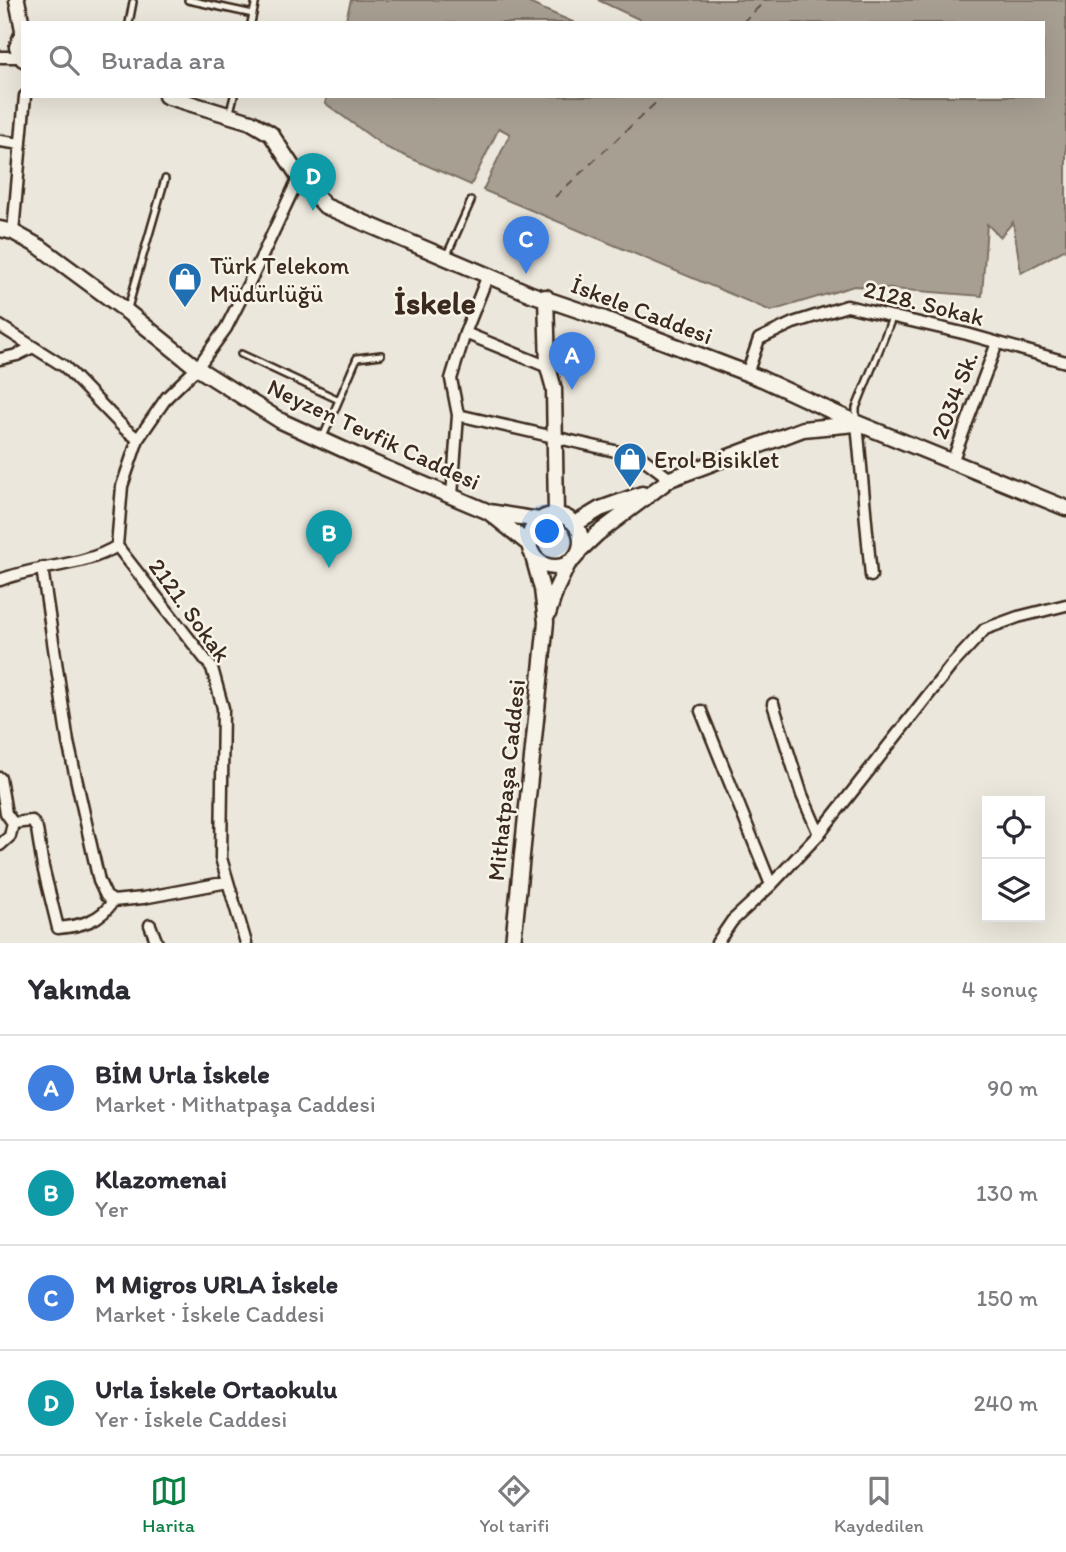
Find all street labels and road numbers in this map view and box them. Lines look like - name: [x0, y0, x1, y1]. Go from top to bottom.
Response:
- street label: İskele Caddesi: [567, 270, 717, 350]
- street label: 2128. Sokak: [861, 274, 987, 332]
- street label: 2034 Sk.: [924, 347, 984, 443]
- street label: Neyzen Tevfik Caddesi: [263, 372, 485, 496]
- street label: 2121. Sokak: [143, 553, 237, 667]
- street label: Mithatpaşa Caddesi: [481, 678, 531, 882]

